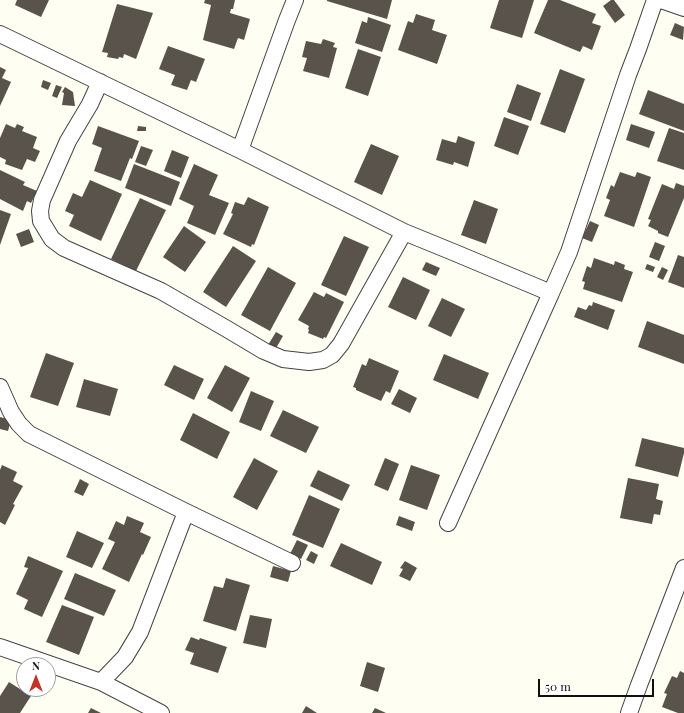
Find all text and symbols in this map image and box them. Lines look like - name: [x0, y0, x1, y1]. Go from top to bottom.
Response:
- north arrow: [16, 657, 56, 697]
- text: N: [32, 658, 40, 673]
- scale bar: [540, 671, 656, 697]
- text: 50 m: [545, 678, 571, 694]

